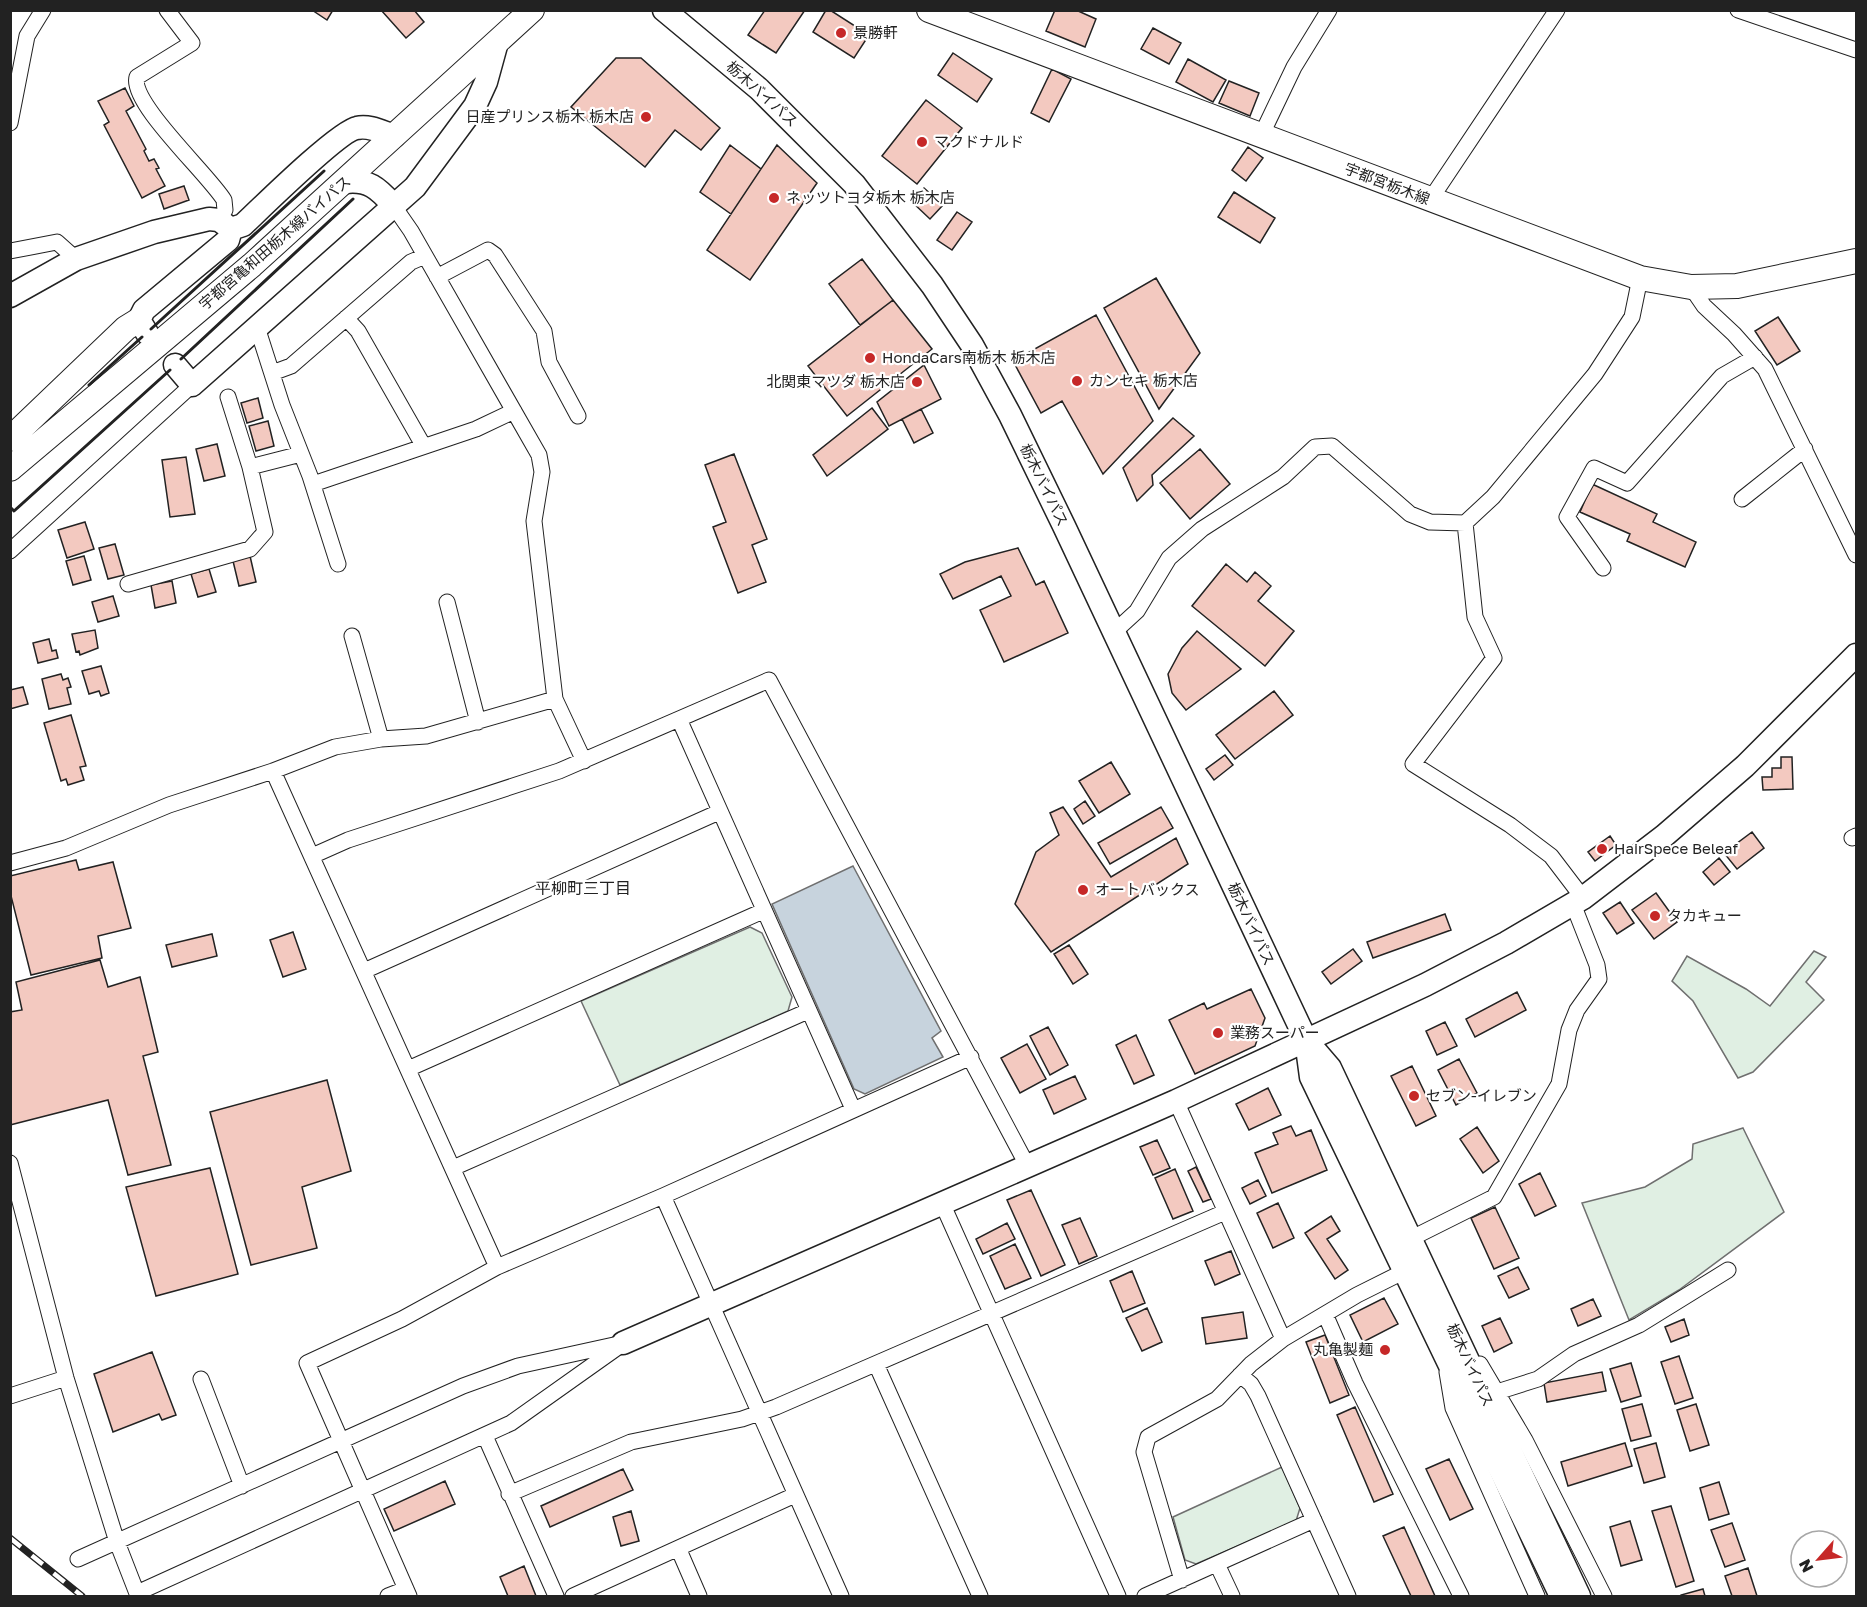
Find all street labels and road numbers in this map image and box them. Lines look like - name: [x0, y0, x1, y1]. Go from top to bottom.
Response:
- street label: 栃木バイパス: [723, 57, 802, 130]
- street label: 宇都宮栃木線: [1342, 159, 1433, 208]
- street label: 宇都宮亀和田栃木線バイパス: [195, 172, 354, 313]
- street label: 栃木バイパス: [1017, 440, 1073, 529]
- street label: 栃木バイパス: [1225, 879, 1279, 968]
- street label: 栃木バイパス: [1444, 1320, 1498, 1409]

